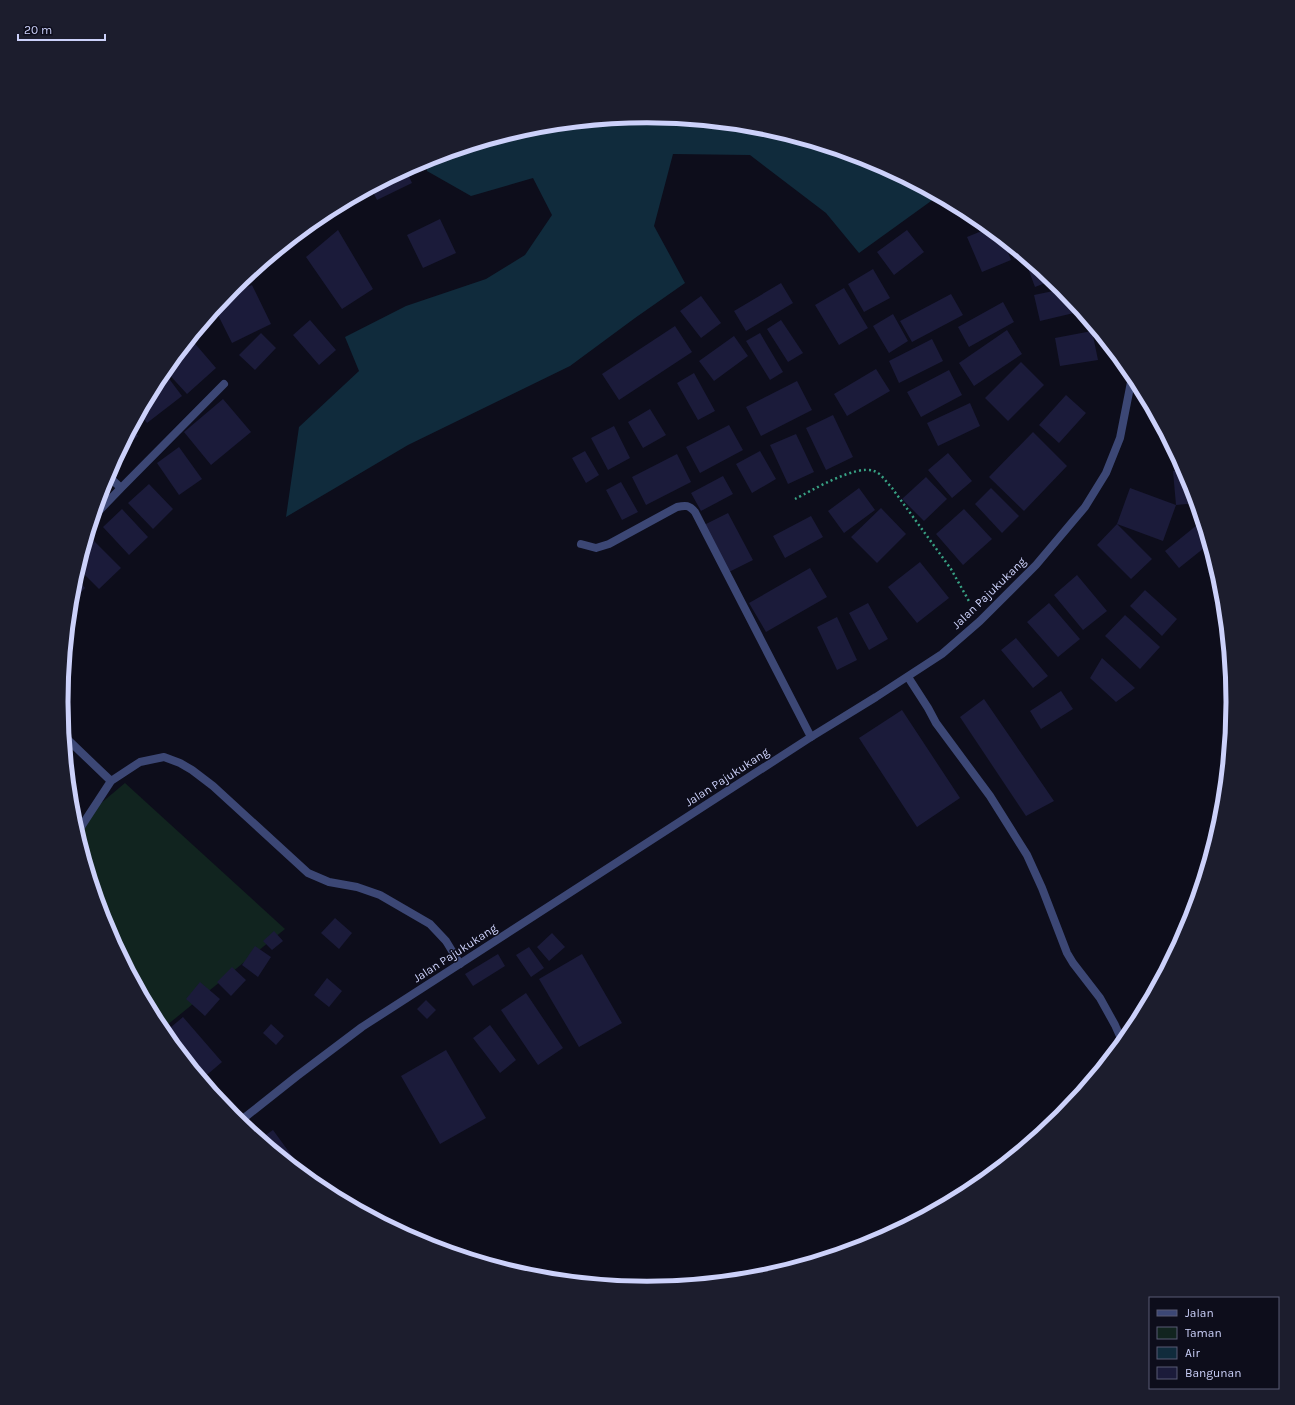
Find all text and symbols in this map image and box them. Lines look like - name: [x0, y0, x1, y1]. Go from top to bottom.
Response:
- scale bar: [18, 16, 105, 42]
- text: 20 m: [24, 23, 52, 37]
- street label: Jalan Pajukukang: [949, 554, 1029, 632]
- street label: Jalan Pajukukang: [682, 745, 772, 809]
- street label: Jalan Pajukukang: [410, 921, 500, 985]
- legend: [1149, 1297, 1279, 1389]
- text: Jalan: [1185, 1306, 1214, 1320]
- text: Taman: [1185, 1326, 1222, 1340]
- text: Air: [1185, 1346, 1200, 1360]
- text: Bangunan: [1185, 1366, 1241, 1380]

